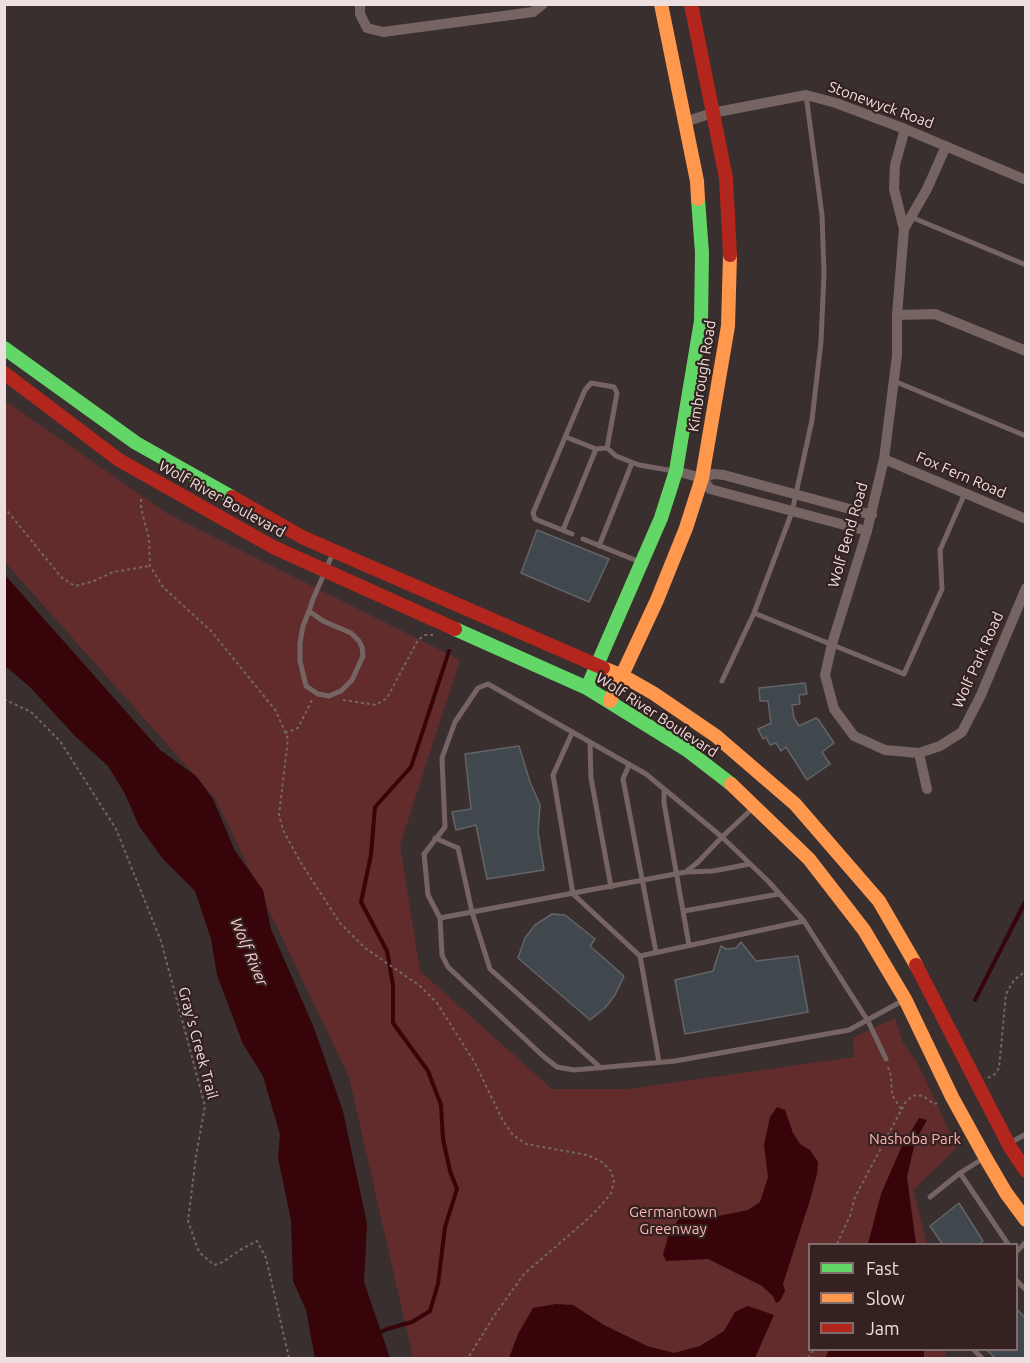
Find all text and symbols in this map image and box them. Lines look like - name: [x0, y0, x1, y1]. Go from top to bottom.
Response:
- street label: Stonewyck Road: [826, 78, 936, 132]
- street label: Kimbrough Road: [684, 319, 720, 433]
- street label: Fox Fern Road: [913, 448, 1009, 502]
- street label: Wolf River Boulevard: [156, 457, 288, 541]
- street label: Wolf Bend Road: [824, 480, 872, 590]
- street label: Wolf Park Road: [949, 609, 1007, 711]
- street label: Wolf River Boulevard: [593, 669, 721, 761]
- water label: Wolf River: [226, 915, 272, 989]
- street label: Gray's Creek Trail: [174, 985, 222, 1101]
- park label: Nashoba Park: [869, 1130, 961, 1148]
- park label: Germantown Greenway: [629, 1203, 717, 1238]
- legend: [808, 1243, 1018, 1351]
- text: Fast: [866, 1258, 899, 1278]
- text: Slow: [866, 1288, 905, 1308]
- text: Jam: [866, 1318, 900, 1338]

